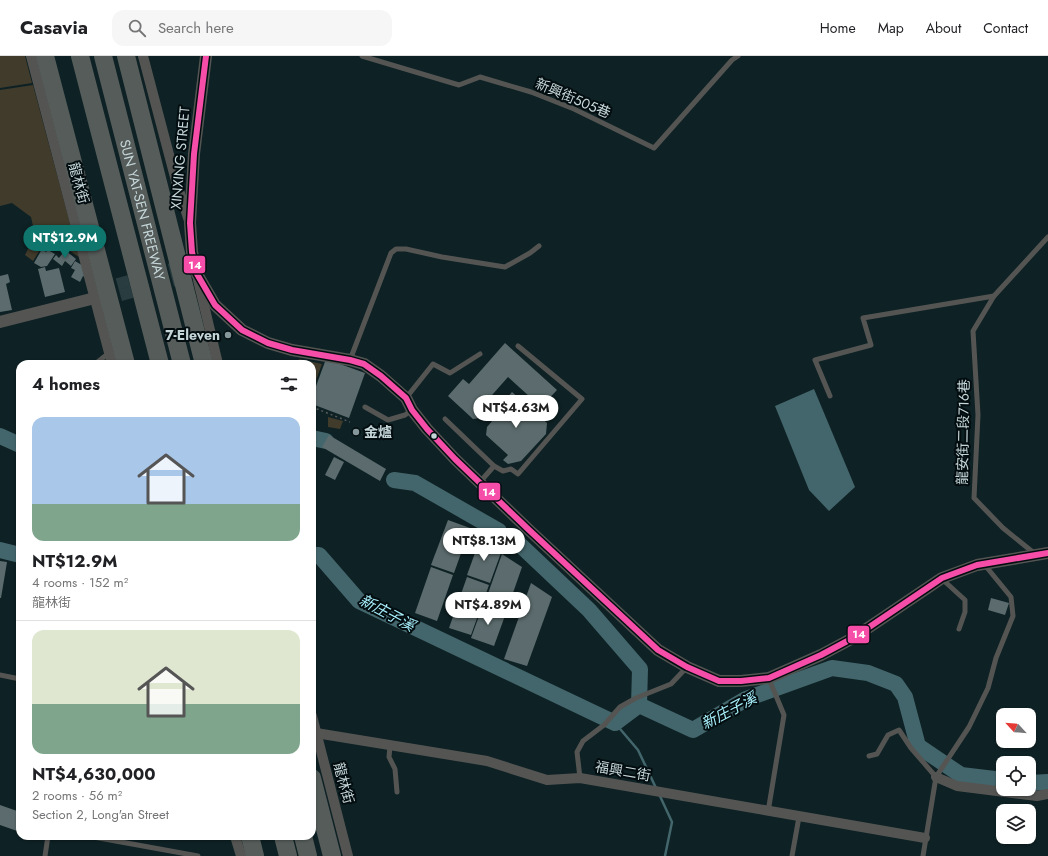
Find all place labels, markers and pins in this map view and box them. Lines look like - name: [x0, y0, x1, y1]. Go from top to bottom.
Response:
- pin: NT$12.9M: [24, 225, 106, 259]
- place label: 7-Eleven: [165, 325, 220, 345]
- marker: 7-Eleven: [223, 330, 233, 340]
- pin: NT$4.63M: [475, 395, 557, 429]
- place label: 金爐: [364, 422, 392, 442]
- marker: 金爐: [351, 427, 361, 437]
- unlabelled marker: [429, 431, 439, 441]
- pin: NT$8.13M: [443, 528, 525, 562]
- pin: NT$4.89M: [447, 592, 529, 626]

